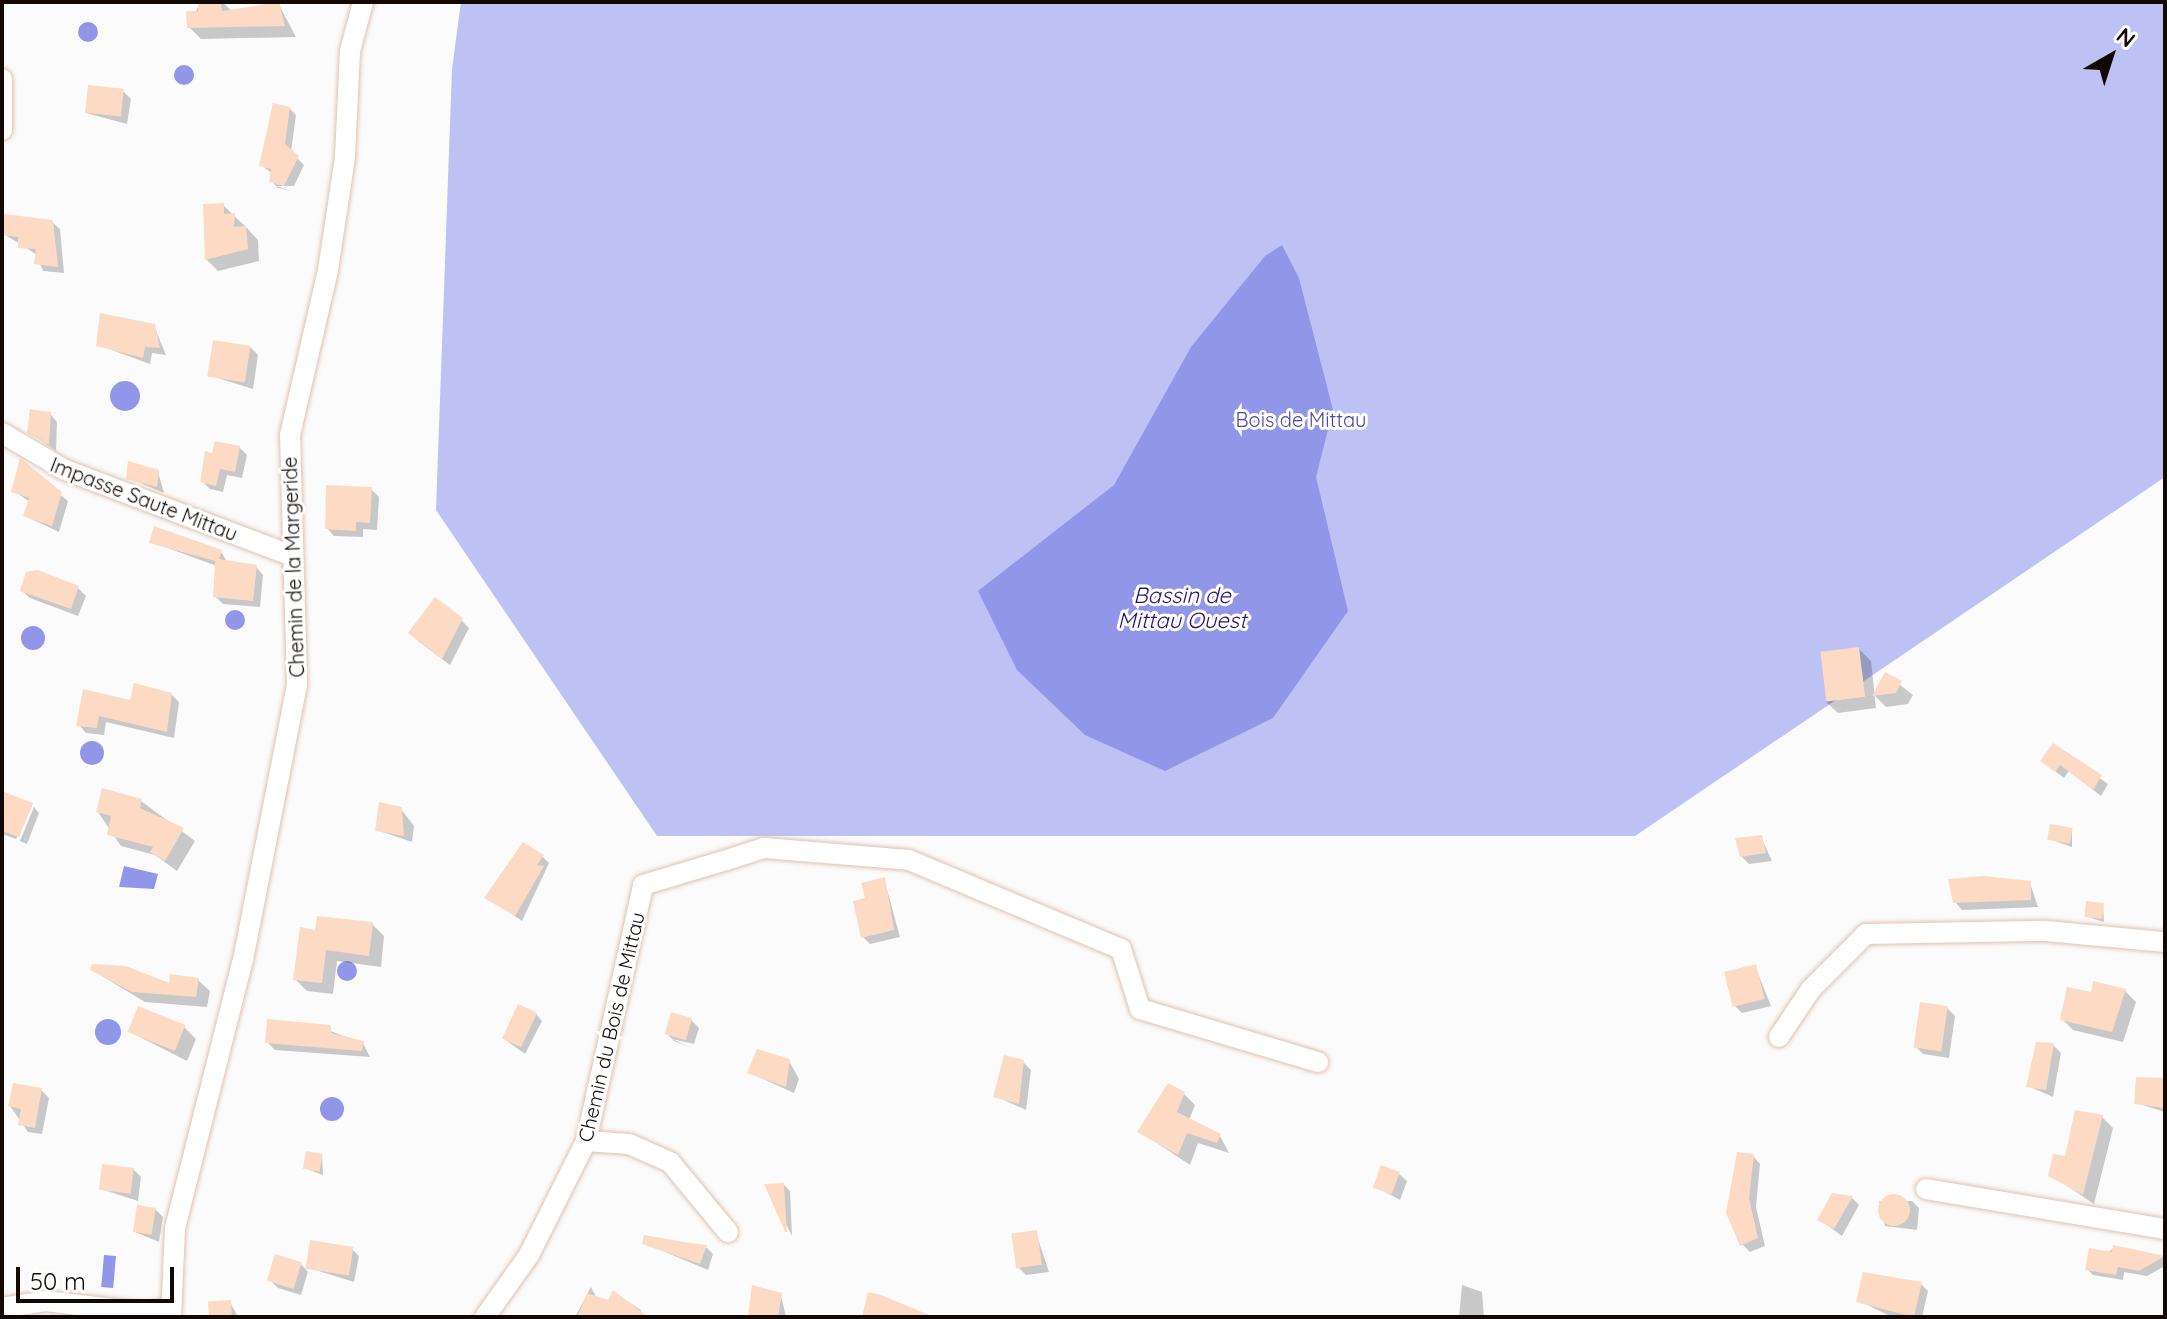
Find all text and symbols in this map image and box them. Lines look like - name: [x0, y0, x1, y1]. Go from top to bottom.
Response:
- north arrow: [2071, 16, 2151, 96]
- text: N: [2111, 21, 2141, 53]
- park label: Bois de Mittau: [1236, 407, 1366, 431]
- street label: Impasse Saute Mittau: [47, 452, 241, 546]
- street label: Chemin de la Margeride: [277, 456, 309, 678]
- water label: Bassin de Mittau Ouest: [1117, 582, 1247, 634]
- street label: Chemin du Bois de Mittau: [573, 910, 649, 1144]
- scale bar: [20, 1251, 178, 1301]
- text: 50 m: [30, 1266, 86, 1296]

